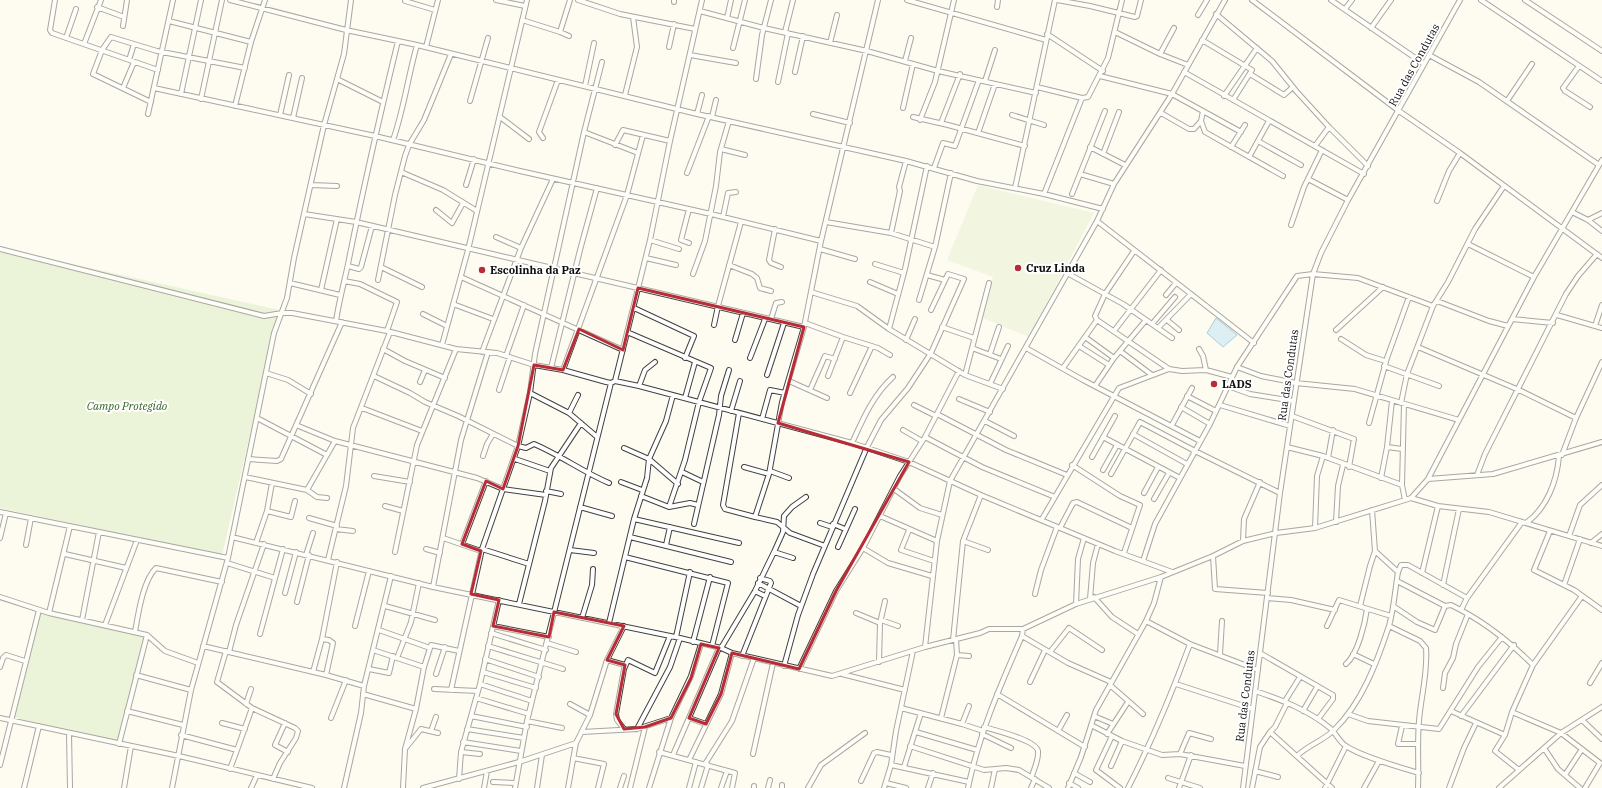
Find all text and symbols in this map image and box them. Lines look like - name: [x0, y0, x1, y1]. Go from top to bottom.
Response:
- street label: Rua das Condutas: [1385, 21, 1443, 109]
- place label: Cruz Linda: [1026, 261, 1085, 275]
- place label: Escolinha da Paz: [490, 263, 581, 277]
- marker: Cruz Linda: [1013, 263, 1023, 273]
- marker: Escolinha da Paz: [477, 265, 487, 275]
- street label: Rua das Condutas: [1275, 328, 1301, 422]
- place label: LADS: [1222, 377, 1252, 391]
- marker: LADS: [1209, 379, 1219, 389]
- park label: Campo Protegido: [87, 399, 168, 413]
- street label: Rua das Condutas: [1232, 649, 1258, 743]

